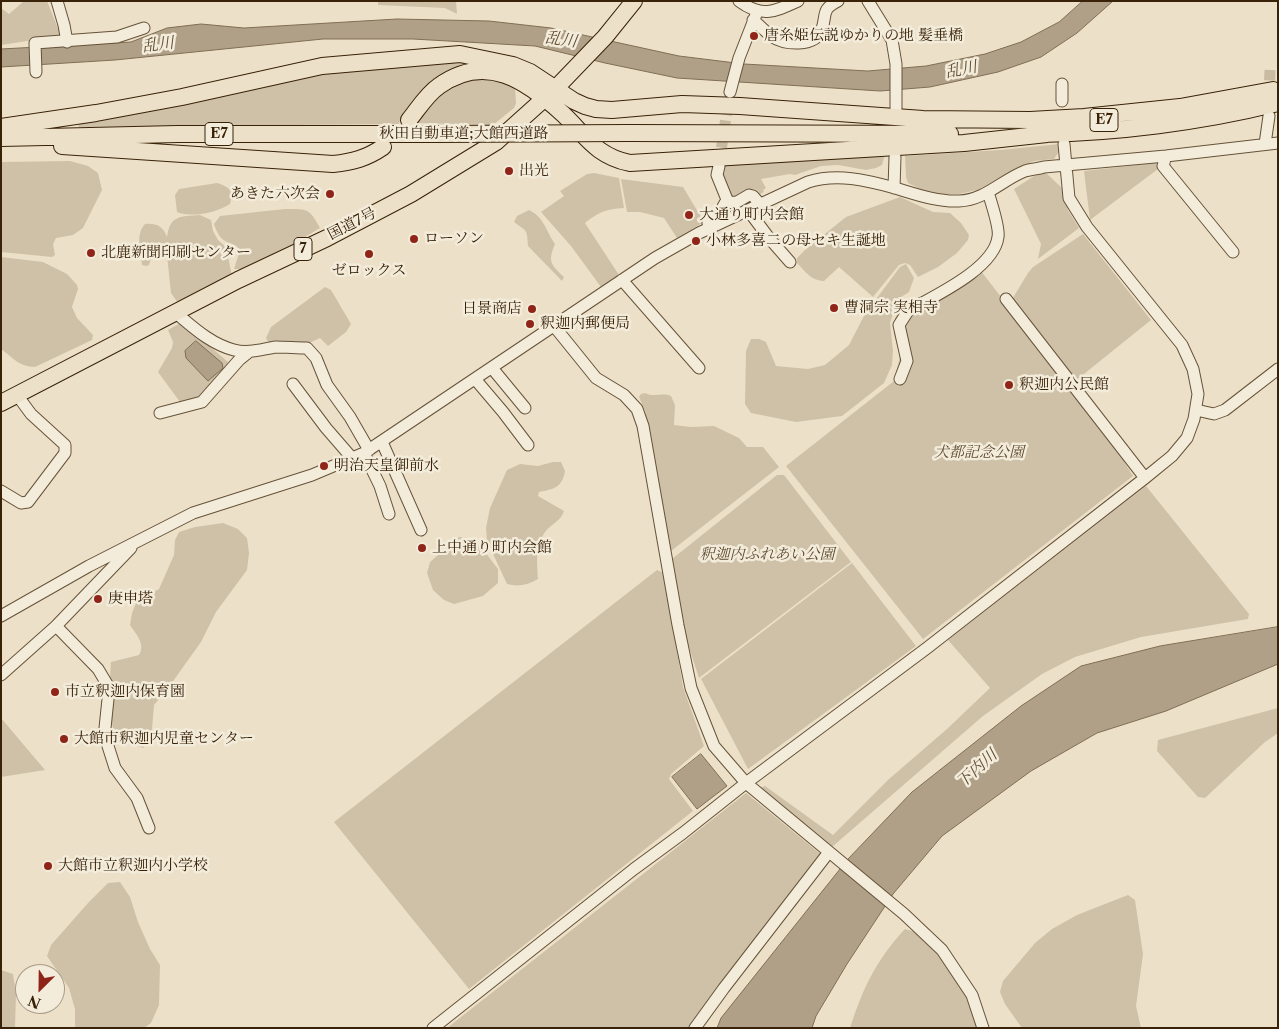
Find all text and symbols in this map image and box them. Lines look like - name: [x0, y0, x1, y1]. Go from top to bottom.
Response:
- place label: 唐糸姫伝説ゆかりの地 髪垂橋: [764, 27, 963, 45]
- water label: 乱川: [544, 28, 578, 52]
- marker: 唐糸姫伝説ゆかりの地 髪垂橋: [748, 30, 760, 42]
- water label: 乱川: [141, 34, 175, 56]
- water label: 乱川: [943, 58, 979, 82]
- road number: E7: [1090, 108, 1118, 132]
- road number: E7: [205, 122, 233, 146]
- street label: 秋田自動車道;大館西道路: [379, 125, 549, 143]
- place label: 出光: [519, 162, 549, 180]
- marker: 出光: [503, 165, 515, 177]
- place label: あきた六次会: [230, 185, 320, 203]
- marker: あきた六次会: [324, 188, 336, 200]
- street label: 国道7号: [325, 204, 379, 244]
- place label: 大通り町内会館: [699, 206, 804, 224]
- marker: 大通り町内会館: [683, 209, 695, 221]
- place label: ローソン: [424, 230, 484, 248]
- place label: 小林多喜二の母セキ生誕地: [706, 232, 886, 250]
- marker: ローソン: [408, 233, 420, 245]
- marker: 小林多喜二の母セキ生誕地: [690, 235, 702, 247]
- road number: 7: [294, 238, 312, 260]
- place label: 北鹿新聞印刷センター: [101, 244, 251, 262]
- marker: 北鹿新聞印刷センター: [85, 247, 97, 259]
- marker: ゼロックス: [363, 248, 375, 260]
- place label: ゼロックス: [332, 262, 406, 280]
- place label: 曹洞宗 実相寺: [844, 299, 938, 317]
- place label: 日景商店: [462, 300, 522, 318]
- marker: 曹洞宗 実相寺: [828, 302, 840, 314]
- marker: 日景商店: [526, 303, 538, 315]
- place label: 釈迦内郵便局: [540, 315, 630, 333]
- marker: 釈迦内郵便局: [524, 318, 536, 330]
- place label: 釈迦内公民館: [1019, 376, 1109, 394]
- marker: 釈迦内公民館: [1003, 379, 1015, 391]
- park label: 犬都記念公園: [934, 444, 1024, 462]
- place label: 明治天皇御前水: [334, 457, 439, 475]
- marker: 明治天皇御前水: [318, 460, 330, 472]
- place label: 上中通り町内会館: [432, 539, 552, 557]
- marker: 上中通り町内会館: [416, 542, 428, 554]
- park label: 釈迦内ふれあい公園: [700, 546, 834, 564]
- place label: 庚申塔: [108, 590, 153, 608]
- marker: 庚申塔: [92, 593, 104, 605]
- place label: 市立釈迦内保育園: [65, 683, 185, 701]
- marker: 市立釈迦内保育園: [49, 686, 61, 698]
- place label: 大館市釈迦内児童センター: [74, 730, 254, 748]
- marker: 大館市釈迦内児童センター: [58, 733, 70, 745]
- water label: 下内川: [953, 746, 1001, 792]
- place label: 大館市立釈迦内小学校: [58, 857, 208, 875]
- marker: 大館市立釈迦内小学校: [42, 860, 54, 872]
- north arrow: [15, 964, 65, 1014]
- text: N: [25, 991, 44, 1013]

